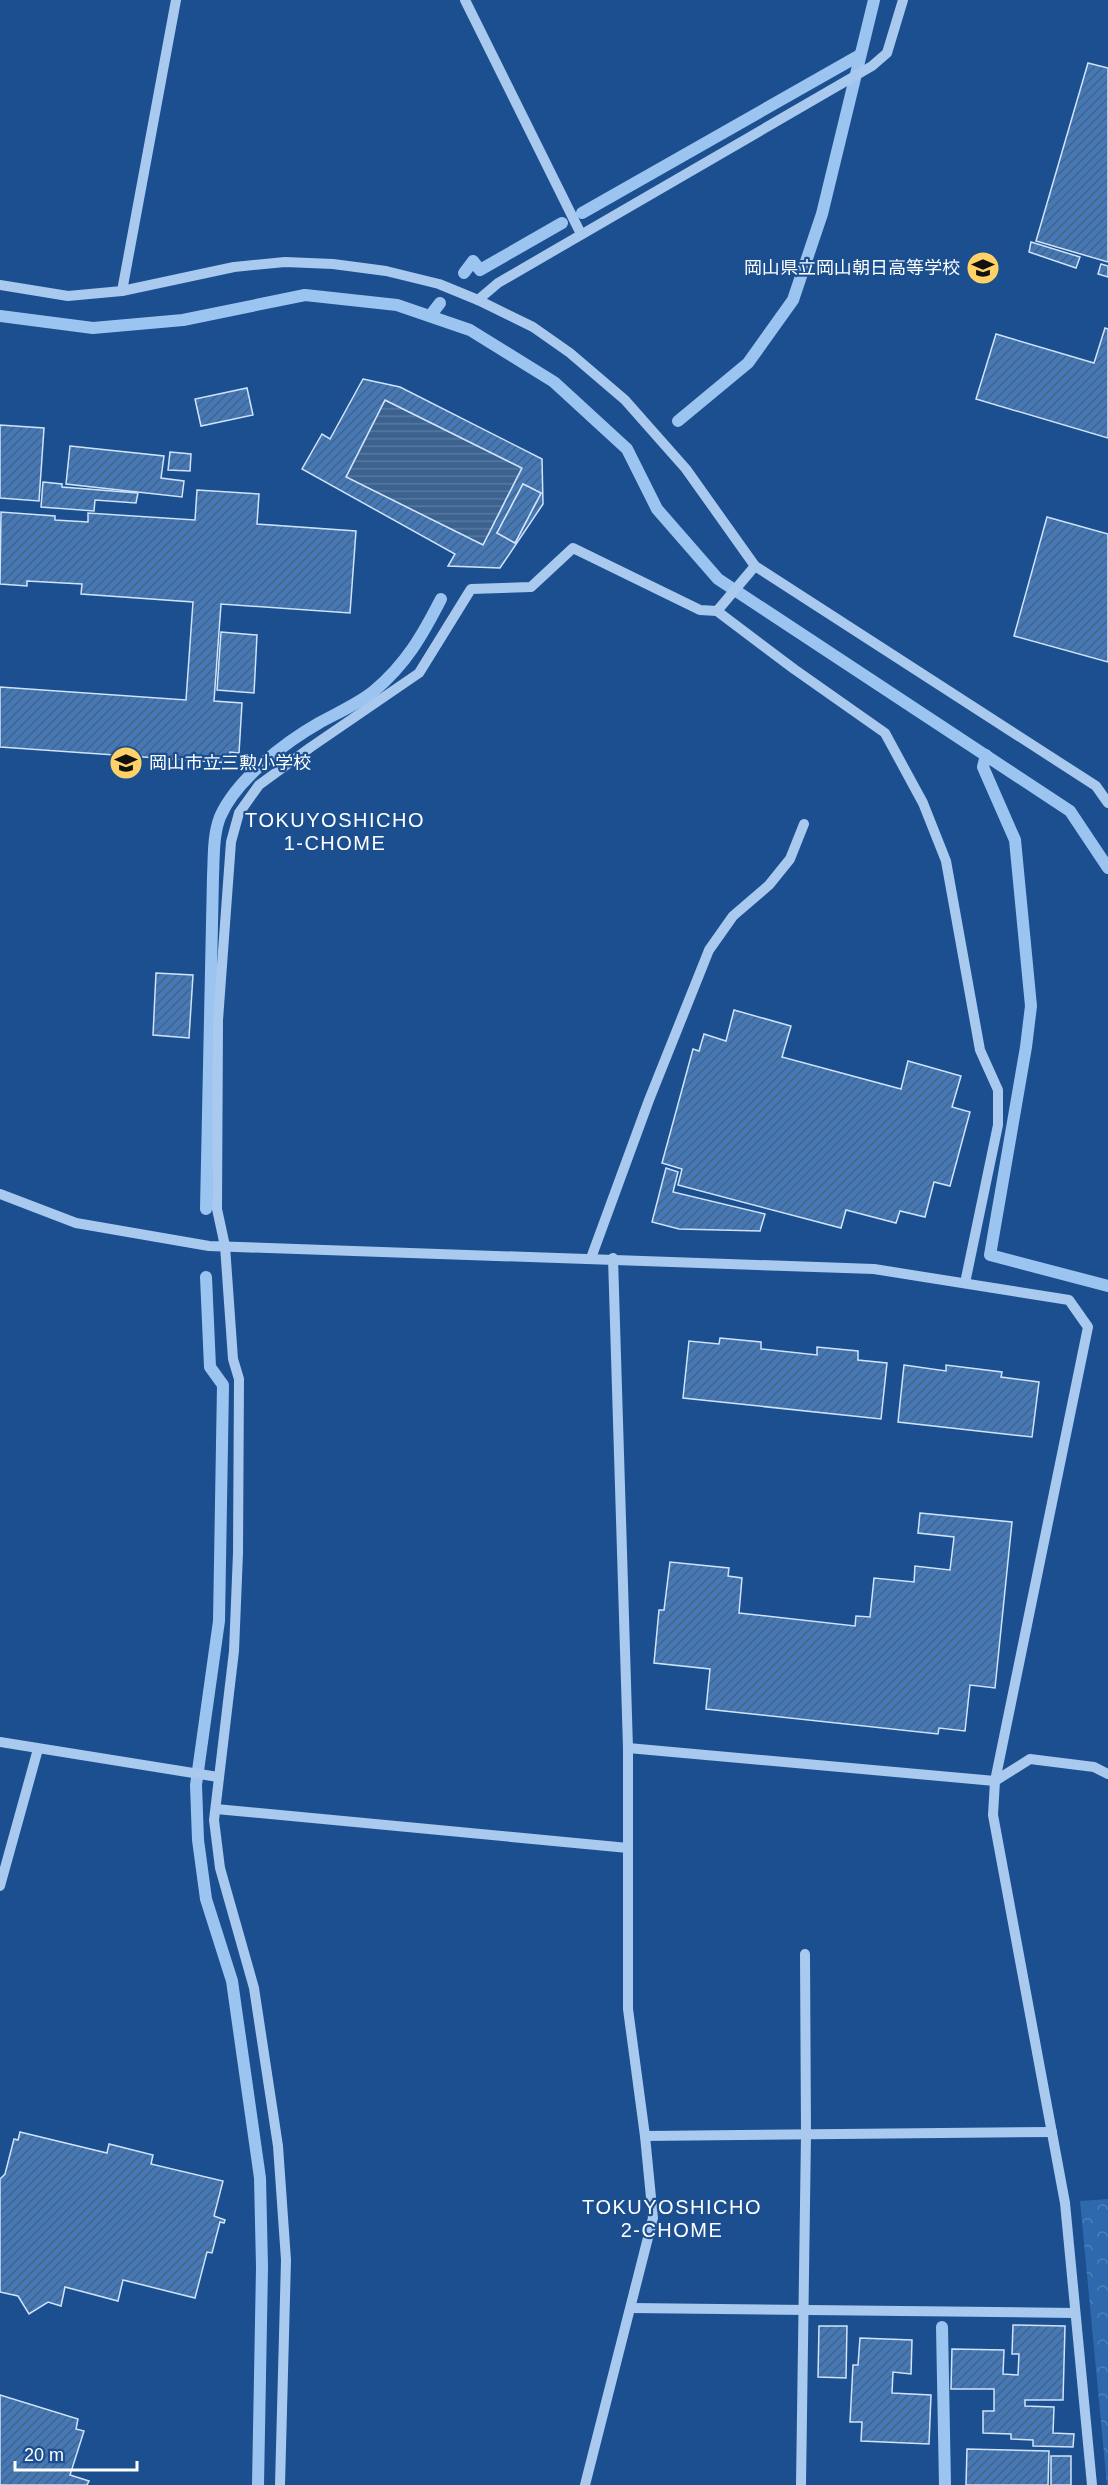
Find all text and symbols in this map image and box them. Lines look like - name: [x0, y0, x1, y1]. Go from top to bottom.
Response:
- school or university icon: 岡山県立岡山朝日高等学校: [965, 250, 1001, 286]
- place label: 岡山県立岡山朝日高等学校: [744, 258, 960, 278]
- school or university icon: 岡山市立三勲小学校: [108, 745, 144, 781]
- place label: 岡山市立三勲小学校: [149, 753, 311, 773]
- district label: TOKUYOSHICHO 1-CHOME: [245, 809, 425, 854]
- district label: TOKUYOSHICHO 2-CHOME: [582, 2196, 762, 2241]
- scale bar: [15, 2434, 136, 2472]
- text: 20 m: [24, 2445, 64, 2465]

